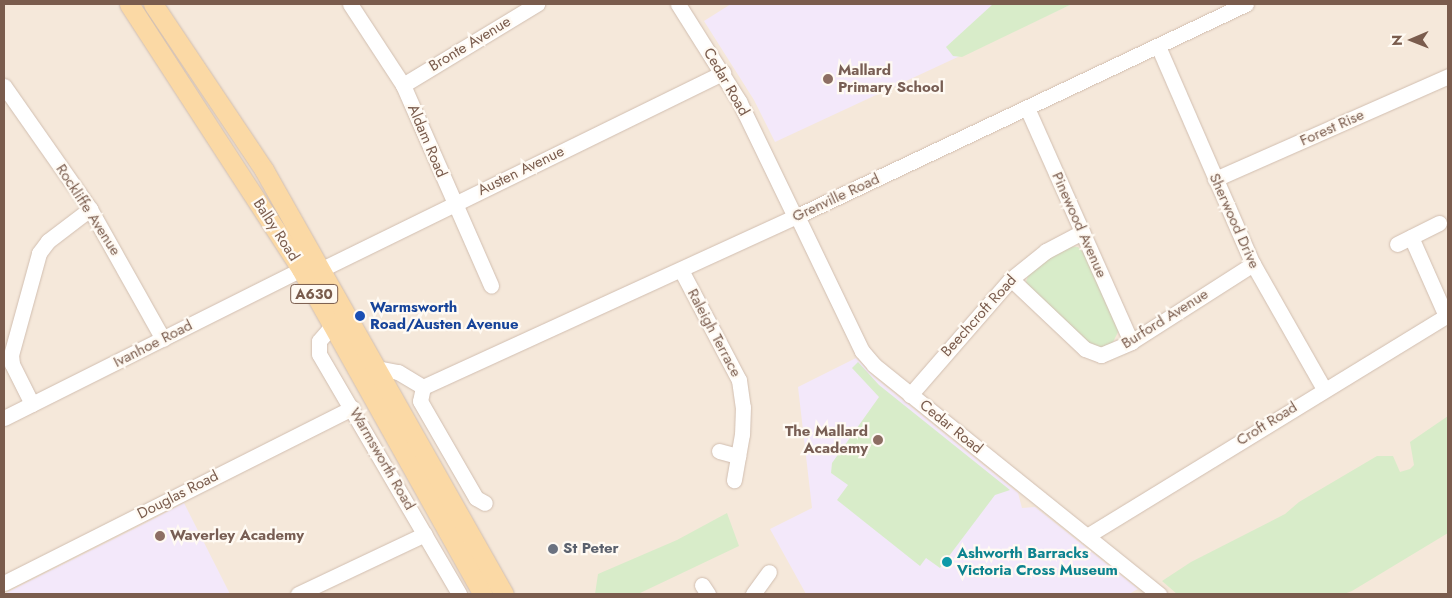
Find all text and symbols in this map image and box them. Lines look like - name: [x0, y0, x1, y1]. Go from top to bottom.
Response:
- street label: Bronte Avenue: [426, 13, 514, 75]
- north arrow: [1387, 15, 1437, 65]
- text: N: [1387, 35, 1407, 46]
- street label: Cedar Road: [699, 45, 753, 119]
- place label: Mallard Primary School: [838, 61, 944, 96]
- marker: Mallard Primary School: [822, 73, 834, 85]
- street label: Aldam Road: [404, 102, 450, 180]
- street label: Forest Rise: [1297, 106, 1367, 150]
- street label: Austen Avenue: [475, 142, 567, 200]
- street label: Rockliffe Avenue: [52, 161, 124, 259]
- street label: Pinewood Avenue: [1048, 169, 1110, 281]
- street label: Grenville Road: [790, 170, 882, 226]
- street label: Sherwood Drive: [1205, 171, 1263, 271]
- street label: Balby Road: [249, 195, 303, 265]
- street label: Beechcroft Road: [938, 271, 1020, 361]
- road number: A630: [289, 282, 339, 306]
- street label: Burford Avenue: [1118, 285, 1212, 353]
- street label: Raleigh Terrace: [683, 286, 745, 380]
- place label: Warmsworth Road/Austen Avenue: [370, 298, 519, 333]
- marker: Warmsworth Road/Austen Avenue: [354, 310, 366, 322]
- street label: Ivanhoe Road: [111, 316, 195, 372]
- street label: Cedar Road: [916, 396, 986, 458]
- street label: Croft Road: [1233, 398, 1301, 450]
- street label: Warmsworth Road: [345, 405, 419, 513]
- place label: The Mallard Academy: [785, 422, 868, 457]
- marker: The Mallard Academy: [872, 434, 884, 446]
- street label: Douglas Road: [135, 467, 221, 523]
- place label: Waverley Academy: [170, 527, 304, 545]
- marker: Waverley Academy: [154, 530, 166, 542]
- place label: St Peter: [563, 540, 619, 558]
- marker: St Peter: [547, 543, 559, 555]
- place label: Ashworth Barracks Victoria Cross Museum: [957, 544, 1118, 579]
- marker: Ashworth Barracks Victoria Cross Museum: [941, 556, 953, 568]

